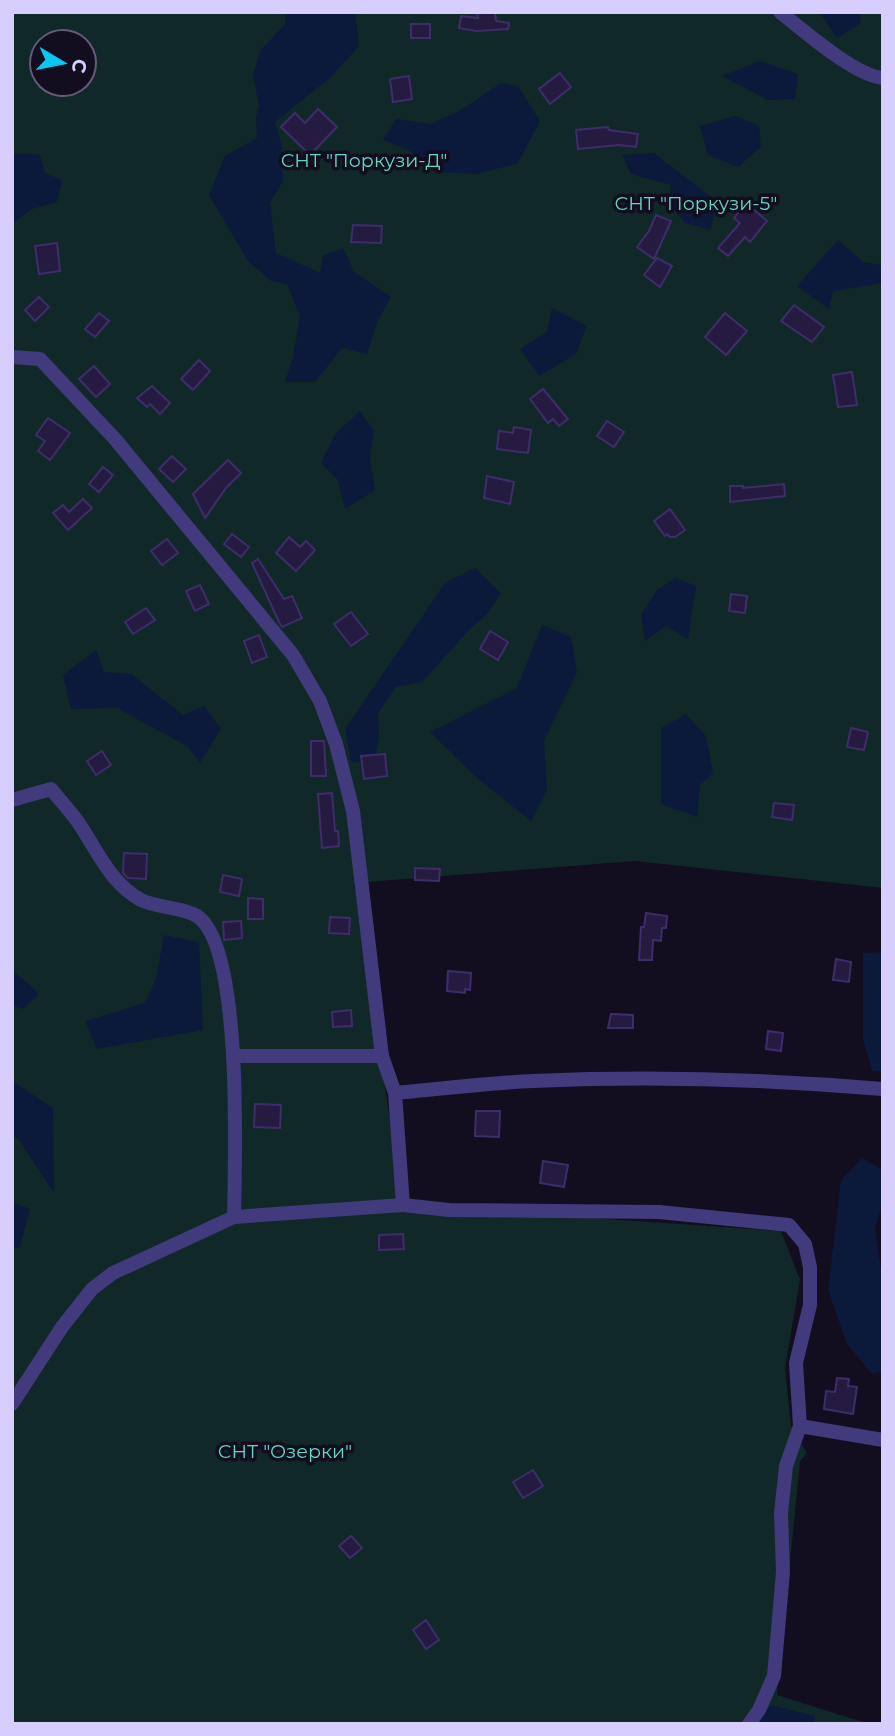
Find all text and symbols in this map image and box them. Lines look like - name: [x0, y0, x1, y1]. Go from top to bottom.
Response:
- north arrow: [28, 28, 98, 98]
- text: С: [67, 57, 92, 75]
- park label: СНТ "Поркузи-Д": [281, 149, 447, 172]
- park label: СНТ "Поркузи-5": [615, 192, 777, 215]
- park label: СНТ "Озерки": [218, 1440, 352, 1463]

